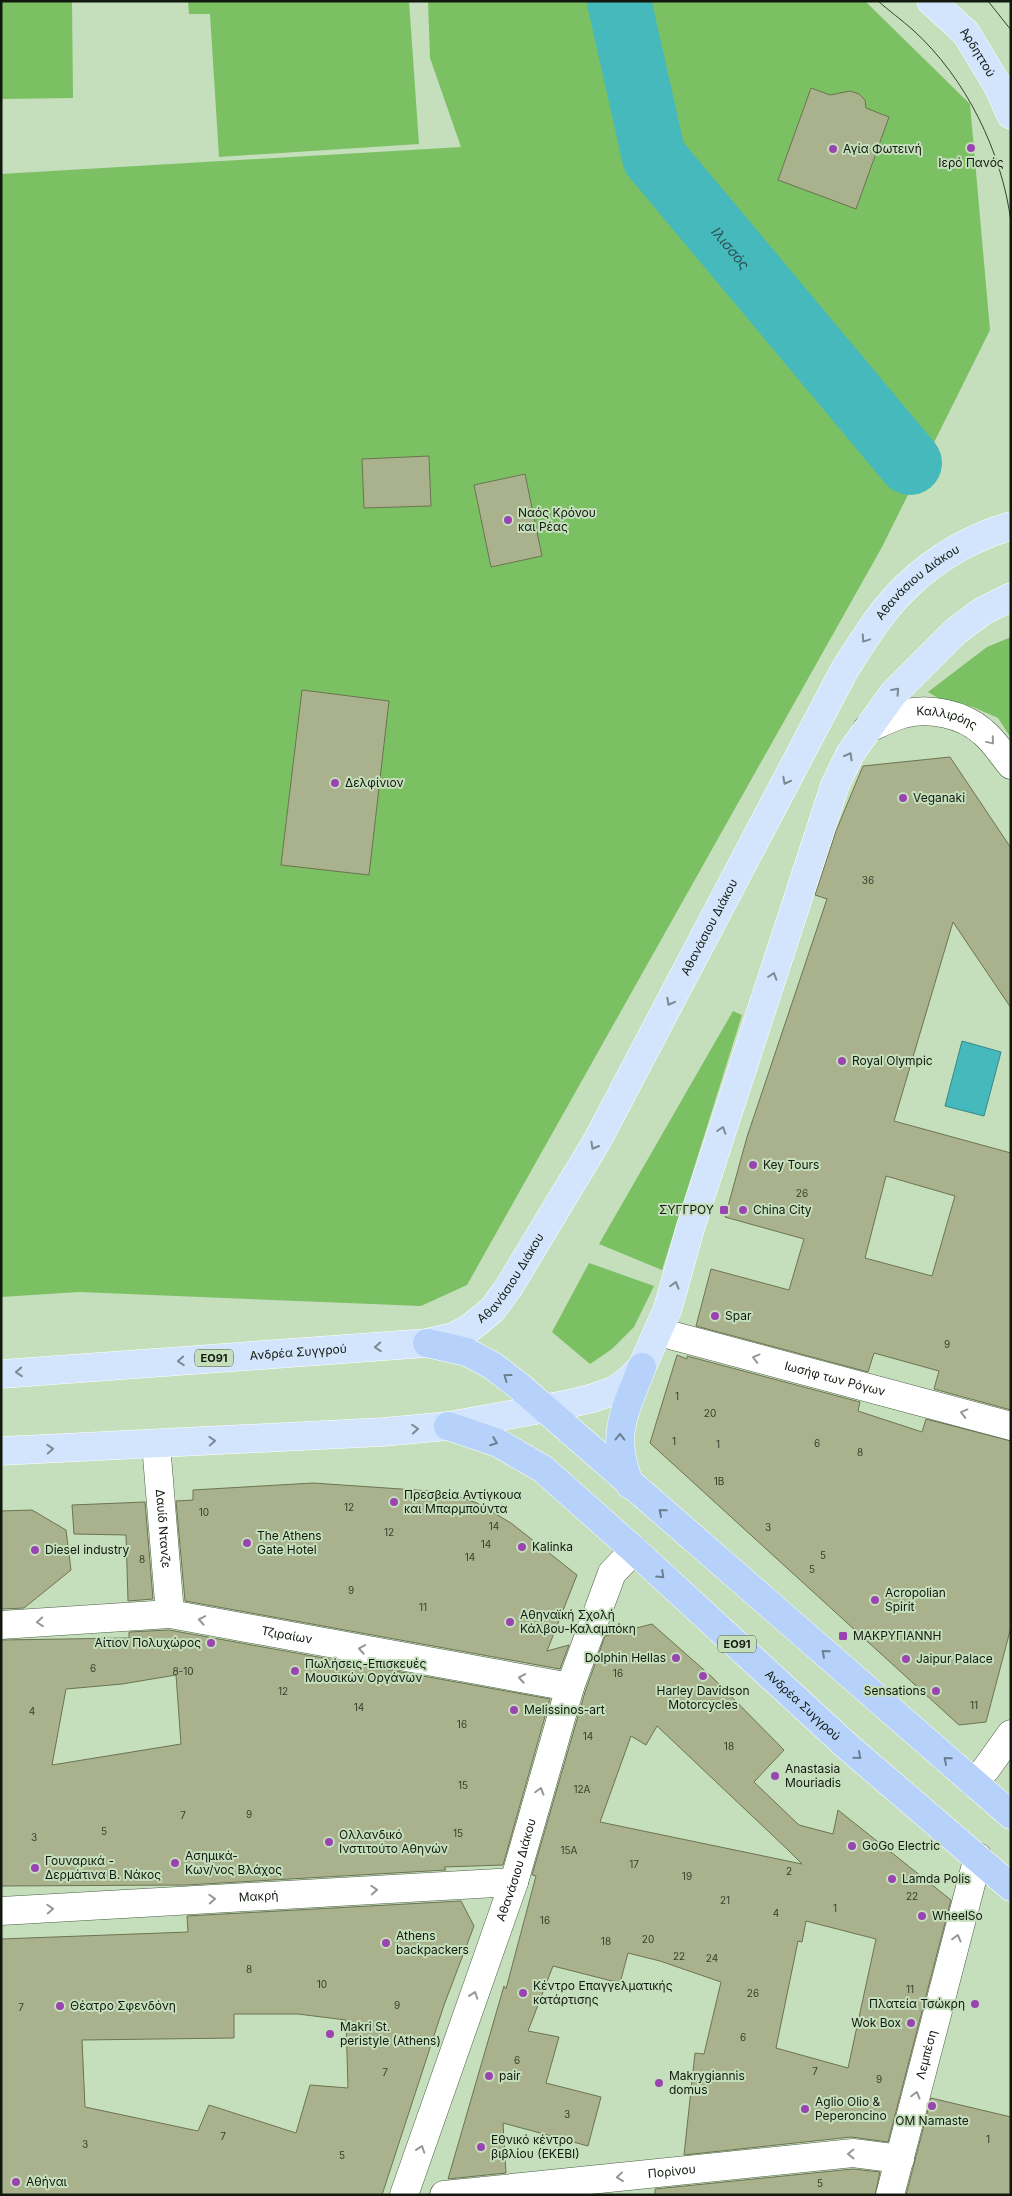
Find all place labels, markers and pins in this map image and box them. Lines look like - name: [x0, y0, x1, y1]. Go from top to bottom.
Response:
- place label: Αγία Φωτεινή: [843, 141, 922, 156]
- marker: Ιερό Πανός: [965, 142, 977, 154]
- marker: Αγία Φωτεινή: [827, 143, 839, 155]
- place label: Ιερό Πανός: [938, 155, 1004, 170]
- place label: Ναός Κρόνου και Ρέας: [518, 505, 596, 534]
- marker: Ναός Κρόνου και Ρέας: [502, 514, 514, 526]
- place label: Δελφίνιον: [345, 775, 404, 790]
- marker: Δελφίνιον: [329, 777, 341, 789]
- place label: Veganaki: [913, 790, 965, 805]
- marker: Veganaki: [897, 792, 909, 804]
- place label: Royal Olympic: [852, 1053, 933, 1068]
- marker: Royal Olympic: [836, 1055, 848, 1067]
- place label: Key Tours: [763, 1157, 819, 1172]
- marker: Key Tours: [747, 1159, 759, 1171]
- place label: ΣΥΓΓΡΟΥ: [659, 1202, 714, 1217]
- place label: China City: [753, 1202, 812, 1217]
- marker: ΣΥΓΓΡΟΥ: [718, 1204, 730, 1216]
- marker: China City: [737, 1204, 749, 1216]
- place label: Spar: [725, 1308, 752, 1323]
- marker: Spar: [709, 1310, 721, 1322]
- place label: Πρεσβεία Αντίγκουα και Μπαρμπούντα: [404, 1487, 522, 1516]
- marker: Πρεσβεία Αντίγκουα και Μπαρμπούντα: [388, 1496, 400, 1508]
- place label: The Athens Gate Hotel: [257, 1528, 322, 1557]
- marker: The Athens Gate Hotel: [241, 1537, 253, 1549]
- place label: Kalinka: [532, 1539, 573, 1554]
- marker: Kalinka: [516, 1541, 528, 1553]
- place label: Diesel industry: [45, 1542, 130, 1557]
- marker: Diesel industry: [29, 1544, 41, 1556]
- place label: Acropolian Spirit: [885, 1585, 946, 1614]
- marker: Acropolian Spirit: [869, 1594, 881, 1606]
- place label: Αθηναϊκή Σχολή Κάλβου-Καλαμπόκη: [520, 1607, 636, 1636]
- marker: Αθηναϊκή Σχολή Κάλβου-Καλαμπόκη: [504, 1616, 516, 1628]
- place label: ΜΑΚΡΥΓΙΑΝΝΗ: [853, 1628, 941, 1643]
- marker: ΜΑΚΡΥΓΙΑΝΝΗ: [837, 1630, 849, 1642]
- place label: Αίτιον Πολυχώρος: [94, 1635, 201, 1650]
- marker: Αίτιον Πολυχώρος: [205, 1637, 217, 1649]
- place label: Dolphin Hellas: [585, 1650, 666, 1665]
- place label: Jaipur Palace: [916, 1651, 993, 1666]
- marker: Dolphin Hellas: [670, 1652, 682, 1664]
- marker: Jaipur Palace: [900, 1653, 912, 1665]
- place label: Πωλήσεις-Επισκευές Μουσικών Οργάνων: [305, 1656, 427, 1685]
- marker: Πωλήσεις-Επισκευές Μουσικών Οργάνων: [289, 1665, 301, 1677]
- marker: Harley Davidson Motorcycles: [697, 1670, 709, 1682]
- place label: Harley Davidson Motorcycles: [657, 1683, 750, 1712]
- place label: Sensations: [864, 1683, 926, 1698]
- marker: Sensations: [930, 1685, 942, 1697]
- place label: Melissinos-art: [524, 1702, 605, 1717]
- marker: Melissinos-art: [508, 1704, 520, 1716]
- place label: Anastasia Mouriadis: [785, 1761, 841, 1790]
- marker: Anastasia Mouriadis: [769, 1770, 781, 1782]
- place label: Ολλανδικό Ινστιτούτο Αθηνών: [339, 1827, 448, 1856]
- marker: Ολλανδικό Ινστιτούτο Αθηνών: [323, 1836, 335, 1848]
- place label: GoGo Electric: [862, 1838, 940, 1853]
- marker: GoGo Electric: [846, 1840, 858, 1852]
- place label: Ασημικά- Κων/νος Βλάχος: [185, 1848, 282, 1877]
- place label: Γουναρικά - Δερμάτινα Β. Νάκος: [45, 1853, 161, 1882]
- marker: Ασημικά- Κων/νος Βλάχος: [169, 1857, 181, 1869]
- marker: Γουναρικά - Δερμάτινα Β. Νάκος: [29, 1862, 41, 1874]
- place label: Lamda Polis: [902, 1871, 970, 1886]
- marker: Lamda Polis: [886, 1873, 898, 1885]
- place label: WheelSo: [932, 1908, 983, 1923]
- marker: WheelSo: [916, 1910, 928, 1922]
- place label: Athens backpackers: [396, 1928, 469, 1957]
- marker: Athens backpackers: [380, 1937, 392, 1949]
- place label: Κέντρο Επαγγελματικής κατάρτισης: [533, 1978, 673, 2007]
- marker: Κέντρο Επαγγελματικής κατάρτισης: [517, 1987, 529, 1999]
- place label: Πλατεία Τσώκρη: [869, 1996, 965, 2011]
- place label: Θέατρο Σφενδόνη: [70, 1998, 176, 2013]
- marker: Πλατεία Τσώκρη: [969, 1998, 981, 2010]
- marker: Θέατρο Σφενδόνη: [54, 2000, 66, 2012]
- place label: Wok Box: [851, 2015, 901, 2030]
- marker: Wok Box: [905, 2017, 917, 2029]
- place label: Makri St. peristyle (Athens): [340, 2019, 441, 2048]
- marker: Makri St. peristyle (Athens): [324, 2028, 336, 2040]
- place label: pair: [499, 2068, 521, 2083]
- place label: Makrygiannis domus: [669, 2068, 745, 2097]
- marker: pair: [483, 2070, 495, 2082]
- marker: Makrygiannis domus: [653, 2077, 665, 2089]
- place label: Aglio Olio & Peperoncino: [815, 2094, 887, 2123]
- marker: OM Namaste: [926, 2100, 938, 2112]
- marker: Aglio Olio & Peperoncino: [799, 2103, 811, 2115]
- place label: OM Namaste: [895, 2113, 969, 2128]
- place label: Εθνικό κέντρο βιβλίου (ΕΚΕΒΙ): [491, 2132, 580, 2161]
- marker: Εθνικό κέντρο βιβλίου (ΕΚΕΒΙ): [475, 2141, 487, 2153]
- place label: Αθήναι: [26, 2174, 68, 2189]
- marker: Αθήναι: [10, 2176, 22, 2188]

